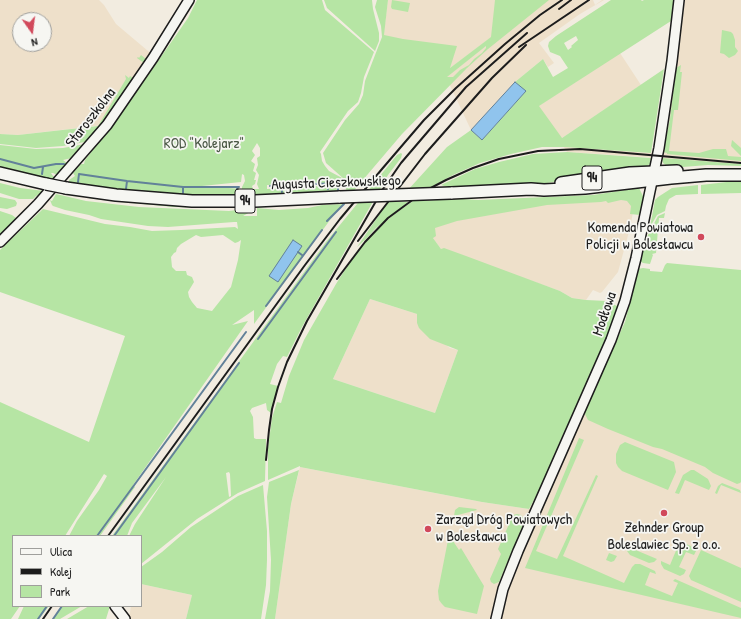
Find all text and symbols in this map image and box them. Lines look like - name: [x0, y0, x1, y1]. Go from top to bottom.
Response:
- north arrow: [12, 12, 52, 52]
- text: N: [30, 35, 39, 50]
- street label: Staroszkolna: [62, 85, 120, 151]
- park label: ROD "Kolejarz": [164, 135, 244, 153]
- road number: 94: [582, 166, 602, 190]
- street label: Augusta Cieszkowskiego: [271, 172, 401, 194]
- road number: 94: [235, 189, 255, 213]
- place label: Komenda Powiatowa Policji w Bolesławcu: [586, 219, 693, 254]
- marker: Komenda Powiatowa Policji w Bolesławcu: [696, 232, 706, 242]
- street label: Modłowa: [589, 290, 621, 338]
- marker: Zehnder Group Boleslawiec Sp. z o.o.: [659, 508, 669, 518]
- place label: Zarząd Dróg Powiatowych w Bolesławcu: [436, 511, 572, 546]
- place label: Zehnder Group Boleslawiec Sp. z o.o.: [607, 519, 721, 554]
- marker: Zarząd Dróg Powiatowych w Bolesławcu: [423, 524, 433, 534]
- legend: [12, 535, 142, 607]
- text: Ulica: [50, 543, 72, 560]
- text: Kolej: [50, 563, 72, 580]
- text: Park: [50, 583, 70, 600]

